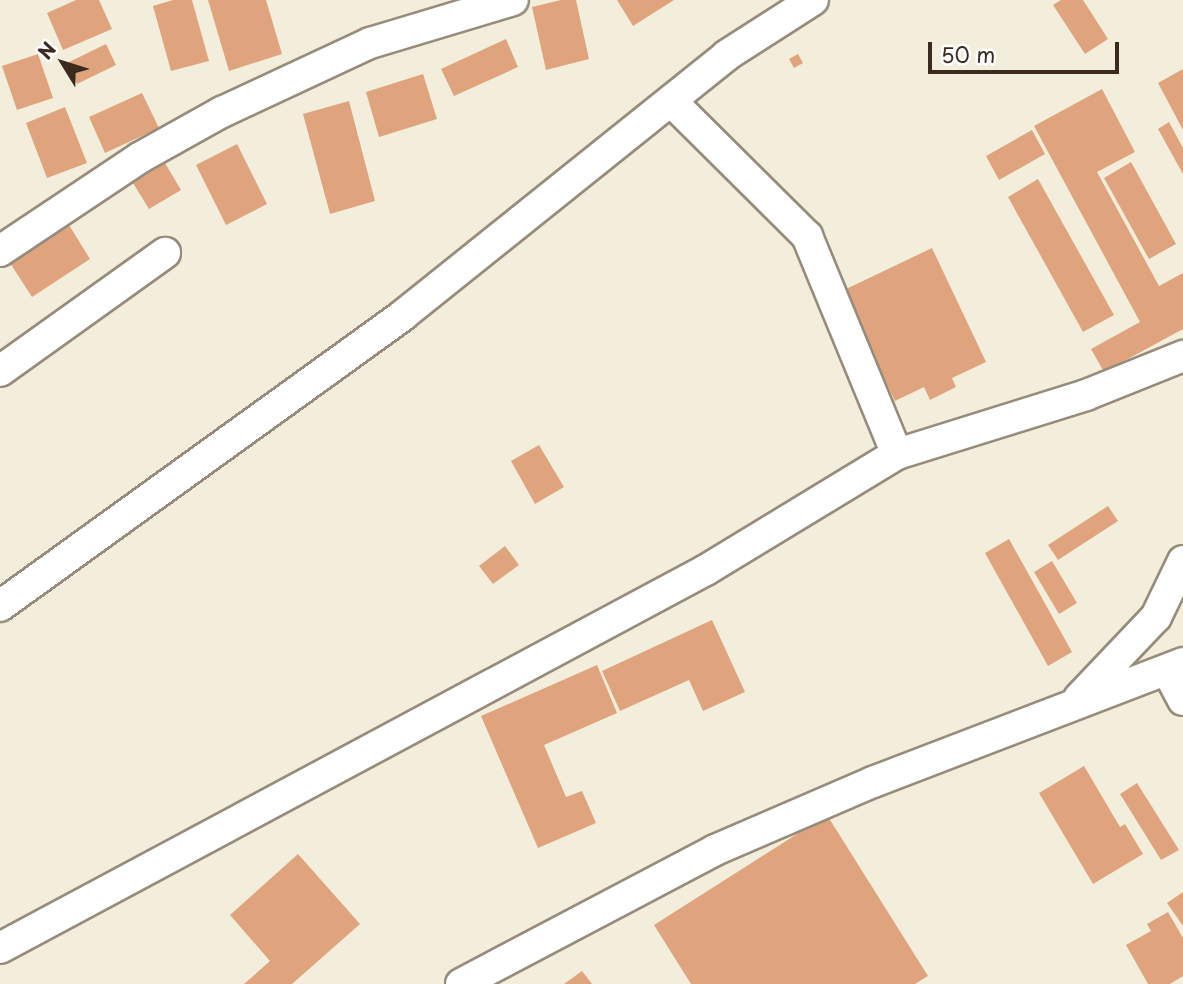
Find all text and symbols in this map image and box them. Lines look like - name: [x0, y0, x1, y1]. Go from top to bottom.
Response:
- north arrow: [28, 28, 98, 98]
- scale bar: [931, 28, 1122, 72]
- text: N: [31, 36, 62, 65]
- text: 50 m: [941, 38, 995, 70]

